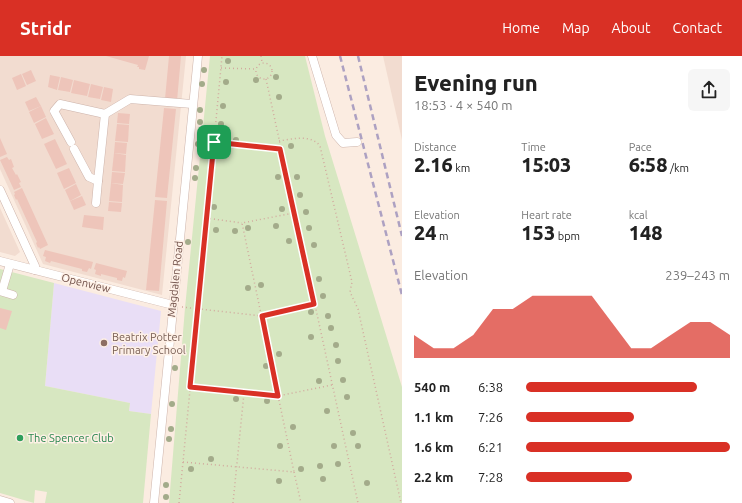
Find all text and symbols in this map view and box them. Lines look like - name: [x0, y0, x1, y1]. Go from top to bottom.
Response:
- text: Stridr: [20, 17, 71, 39]
- text: Home: [502, 20, 540, 36]
- text: Map: [562, 20, 590, 36]
- text: About: [612, 20, 651, 36]
- text: Contact: [673, 20, 722, 36]
- button: share: [688, 69, 730, 111]
- text: Evening run: [414, 70, 538, 95]
- text: 18:53 · 4 × 540 m: [414, 98, 513, 112]
- pin: [197, 125, 231, 159]
- icon: arrive: [203, 131, 225, 153]
- text: Distance: [414, 141, 457, 153]
- text: Time: [521, 141, 546, 153]
- text: Pace: [629, 141, 652, 153]
- text: 2.16: [414, 153, 453, 176]
- text: 15:03: [521, 153, 571, 176]
- text: 6:58: [629, 153, 667, 176]
- text: km: [453, 162, 470, 174]
- text: /km: [667, 162, 689, 174]
- text: Elevation: [414, 209, 460, 221]
- text: Heart rate: [521, 209, 572, 221]
- text: kcal: [629, 209, 648, 221]
- text: 24: [414, 221, 437, 244]
- text: 153: [521, 221, 555, 244]
- text: 148: [629, 221, 663, 244]
- text: m: [437, 230, 449, 242]
- text: bpm: [555, 230, 580, 242]
- street label: Magdalen Road: [165, 240, 185, 318]
- text: Elevation: [414, 268, 468, 282]
- text: 239–243 m: [665, 268, 730, 282]
- street label: Openview: [60, 271, 112, 295]
- place label: Beatrix Potter Primary School: [112, 331, 186, 356]
- marker: Beatrix Potter Primary School: [99, 338, 109, 348]
- text: 540 m: [414, 380, 450, 394]
- text: 6:38: [478, 380, 503, 394]
- text: 1.1 km: [414, 410, 453, 424]
- text: 7:26: [478, 410, 503, 424]
- place label: The Spencer Club: [28, 432, 114, 444]
- marker: The Spencer Club: [15, 433, 25, 443]
- text: 1.6 km: [414, 440, 453, 454]
- text: 6:21: [478, 440, 503, 454]
- text: 2.2 km: [414, 470, 453, 484]
- text: 7:28: [478, 470, 503, 484]

